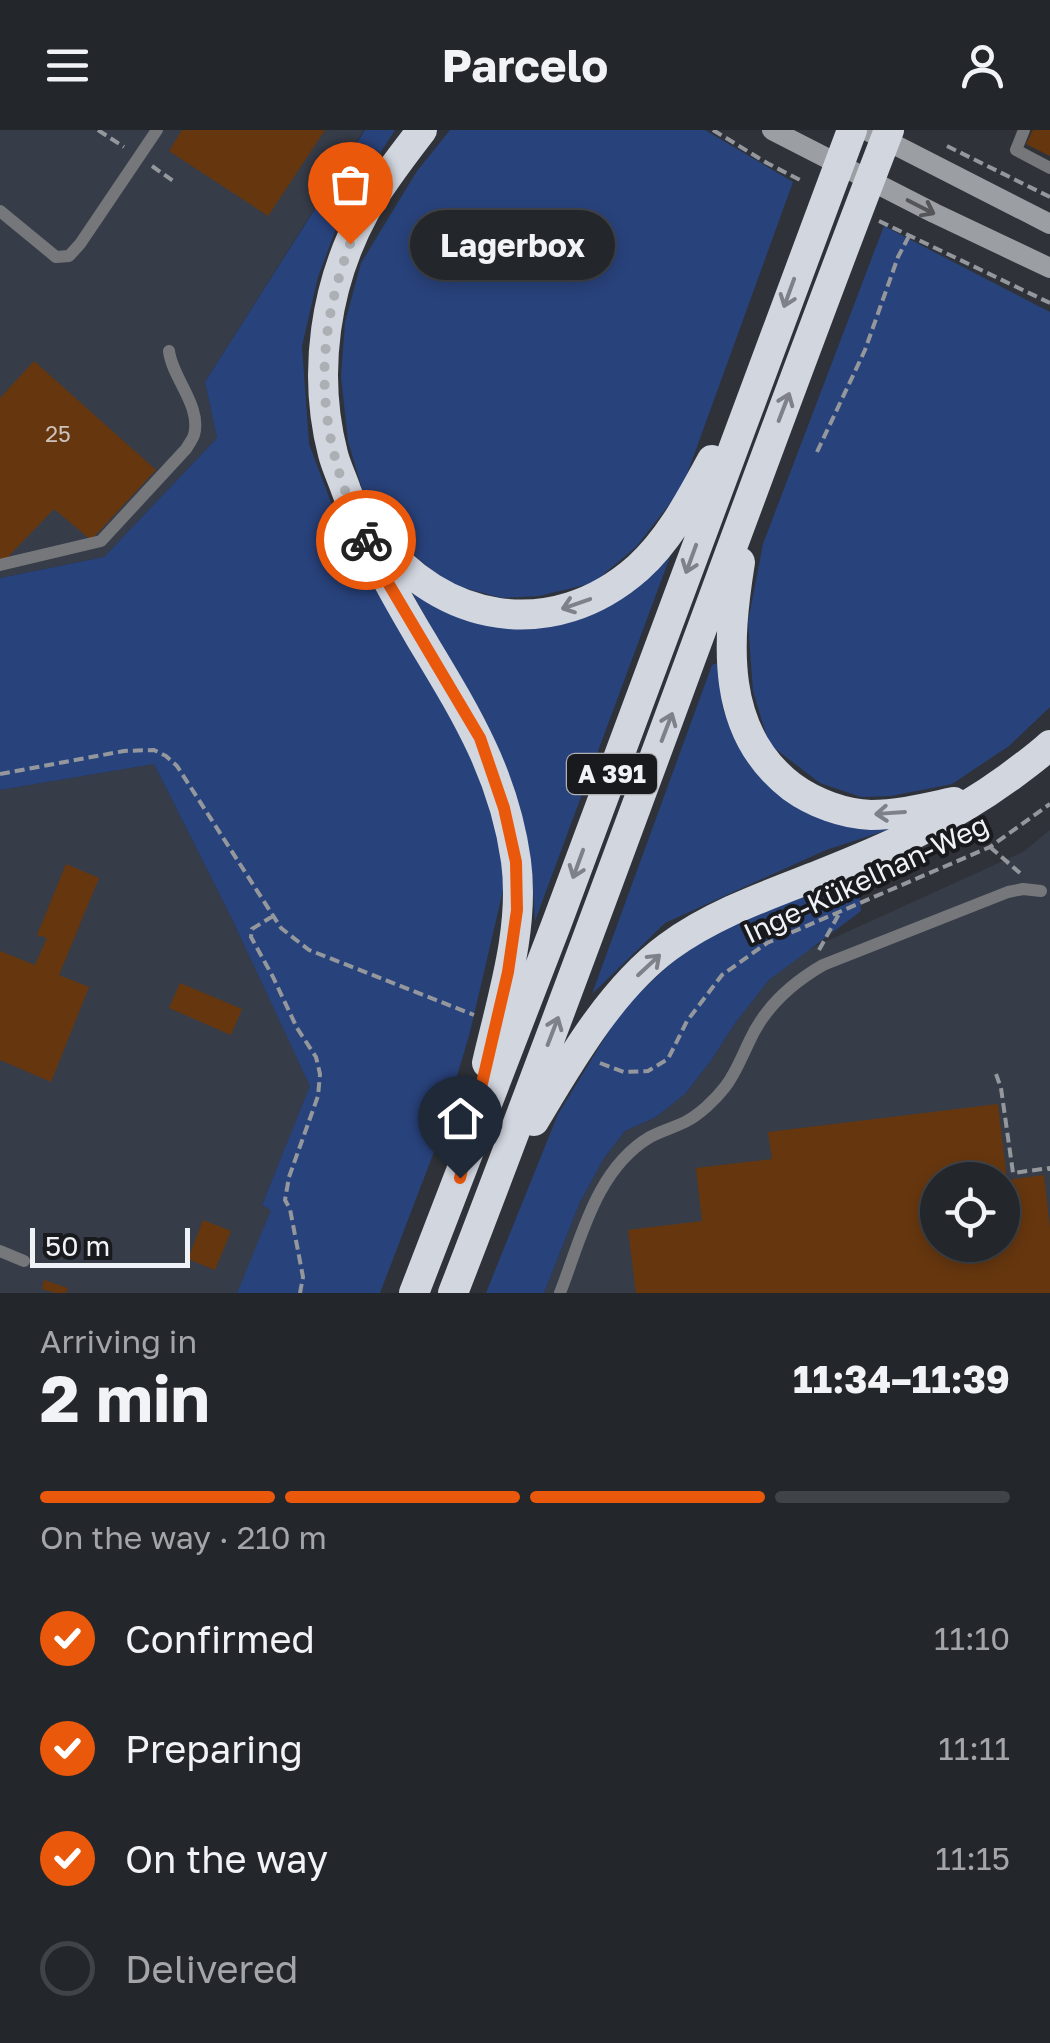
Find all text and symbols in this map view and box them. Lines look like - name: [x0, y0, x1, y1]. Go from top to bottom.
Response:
- icon: menu: [40, 38, 95, 93]
- text: Parcelo: [442, 38, 608, 92]
- icon: person: [955, 38, 1010, 93]
- pin: [308, 142, 393, 245]
- icon: bag: [323, 157, 378, 212]
- one-way arrow: [905, 198, 935, 217]
- callout: Lagerbox: [410, 209, 615, 279]
- text: Lagerbox: [440, 226, 585, 264]
- one-way arrow: [779, 278, 797, 308]
- one-way arrow: [776, 393, 794, 424]
- house number: 25: [45, 420, 71, 447]
- courier: [316, 490, 416, 590]
- icon: bike: [339, 513, 394, 568]
- one-way arrow: [681, 543, 699, 574]
- one-way arrow: [561, 597, 592, 615]
- one-way arrow: [660, 712, 678, 742]
- road number: A 391: [567, 754, 657, 794]
- one-way arrow: [875, 804, 907, 823]
- street label: Inge-Kükelhan-Weg: [738, 807, 993, 950]
- one-way arrow: [568, 848, 586, 879]
- one-way arrow: [636, 954, 661, 977]
- one-way arrow: [545, 1016, 563, 1047]
- pin: [418, 1076, 503, 1179]
- icon: home: [433, 1091, 488, 1146]
- map controls: [920, 1162, 1020, 1262]
- button: locate: [920, 1162, 1020, 1262]
- scale bar: [30, 1223, 190, 1268]
- text: 50 m: [45, 1229, 110, 1262]
- text: Arriving in: [40, 1322, 197, 1360]
- text: 11:34–11:39: [793, 1356, 1010, 1401]
- text: 2 min: [40, 1358, 210, 1436]
- text: On the way · 210 m: [40, 1518, 327, 1556]
- icon: check: [40, 1611, 95, 1666]
- text: Confirmed: [125, 1616, 315, 1661]
- text: 11:10: [934, 1619, 1010, 1657]
- icon: check: [40, 1721, 95, 1776]
- text: Preparing: [125, 1726, 303, 1771]
- text: 11:11: [938, 1729, 1010, 1767]
- icon: check: [40, 1831, 95, 1886]
- text: On the way: [125, 1836, 328, 1881]
- text: 11:15: [935, 1839, 1010, 1877]
- text: Delivered: [125, 1946, 298, 1991]

